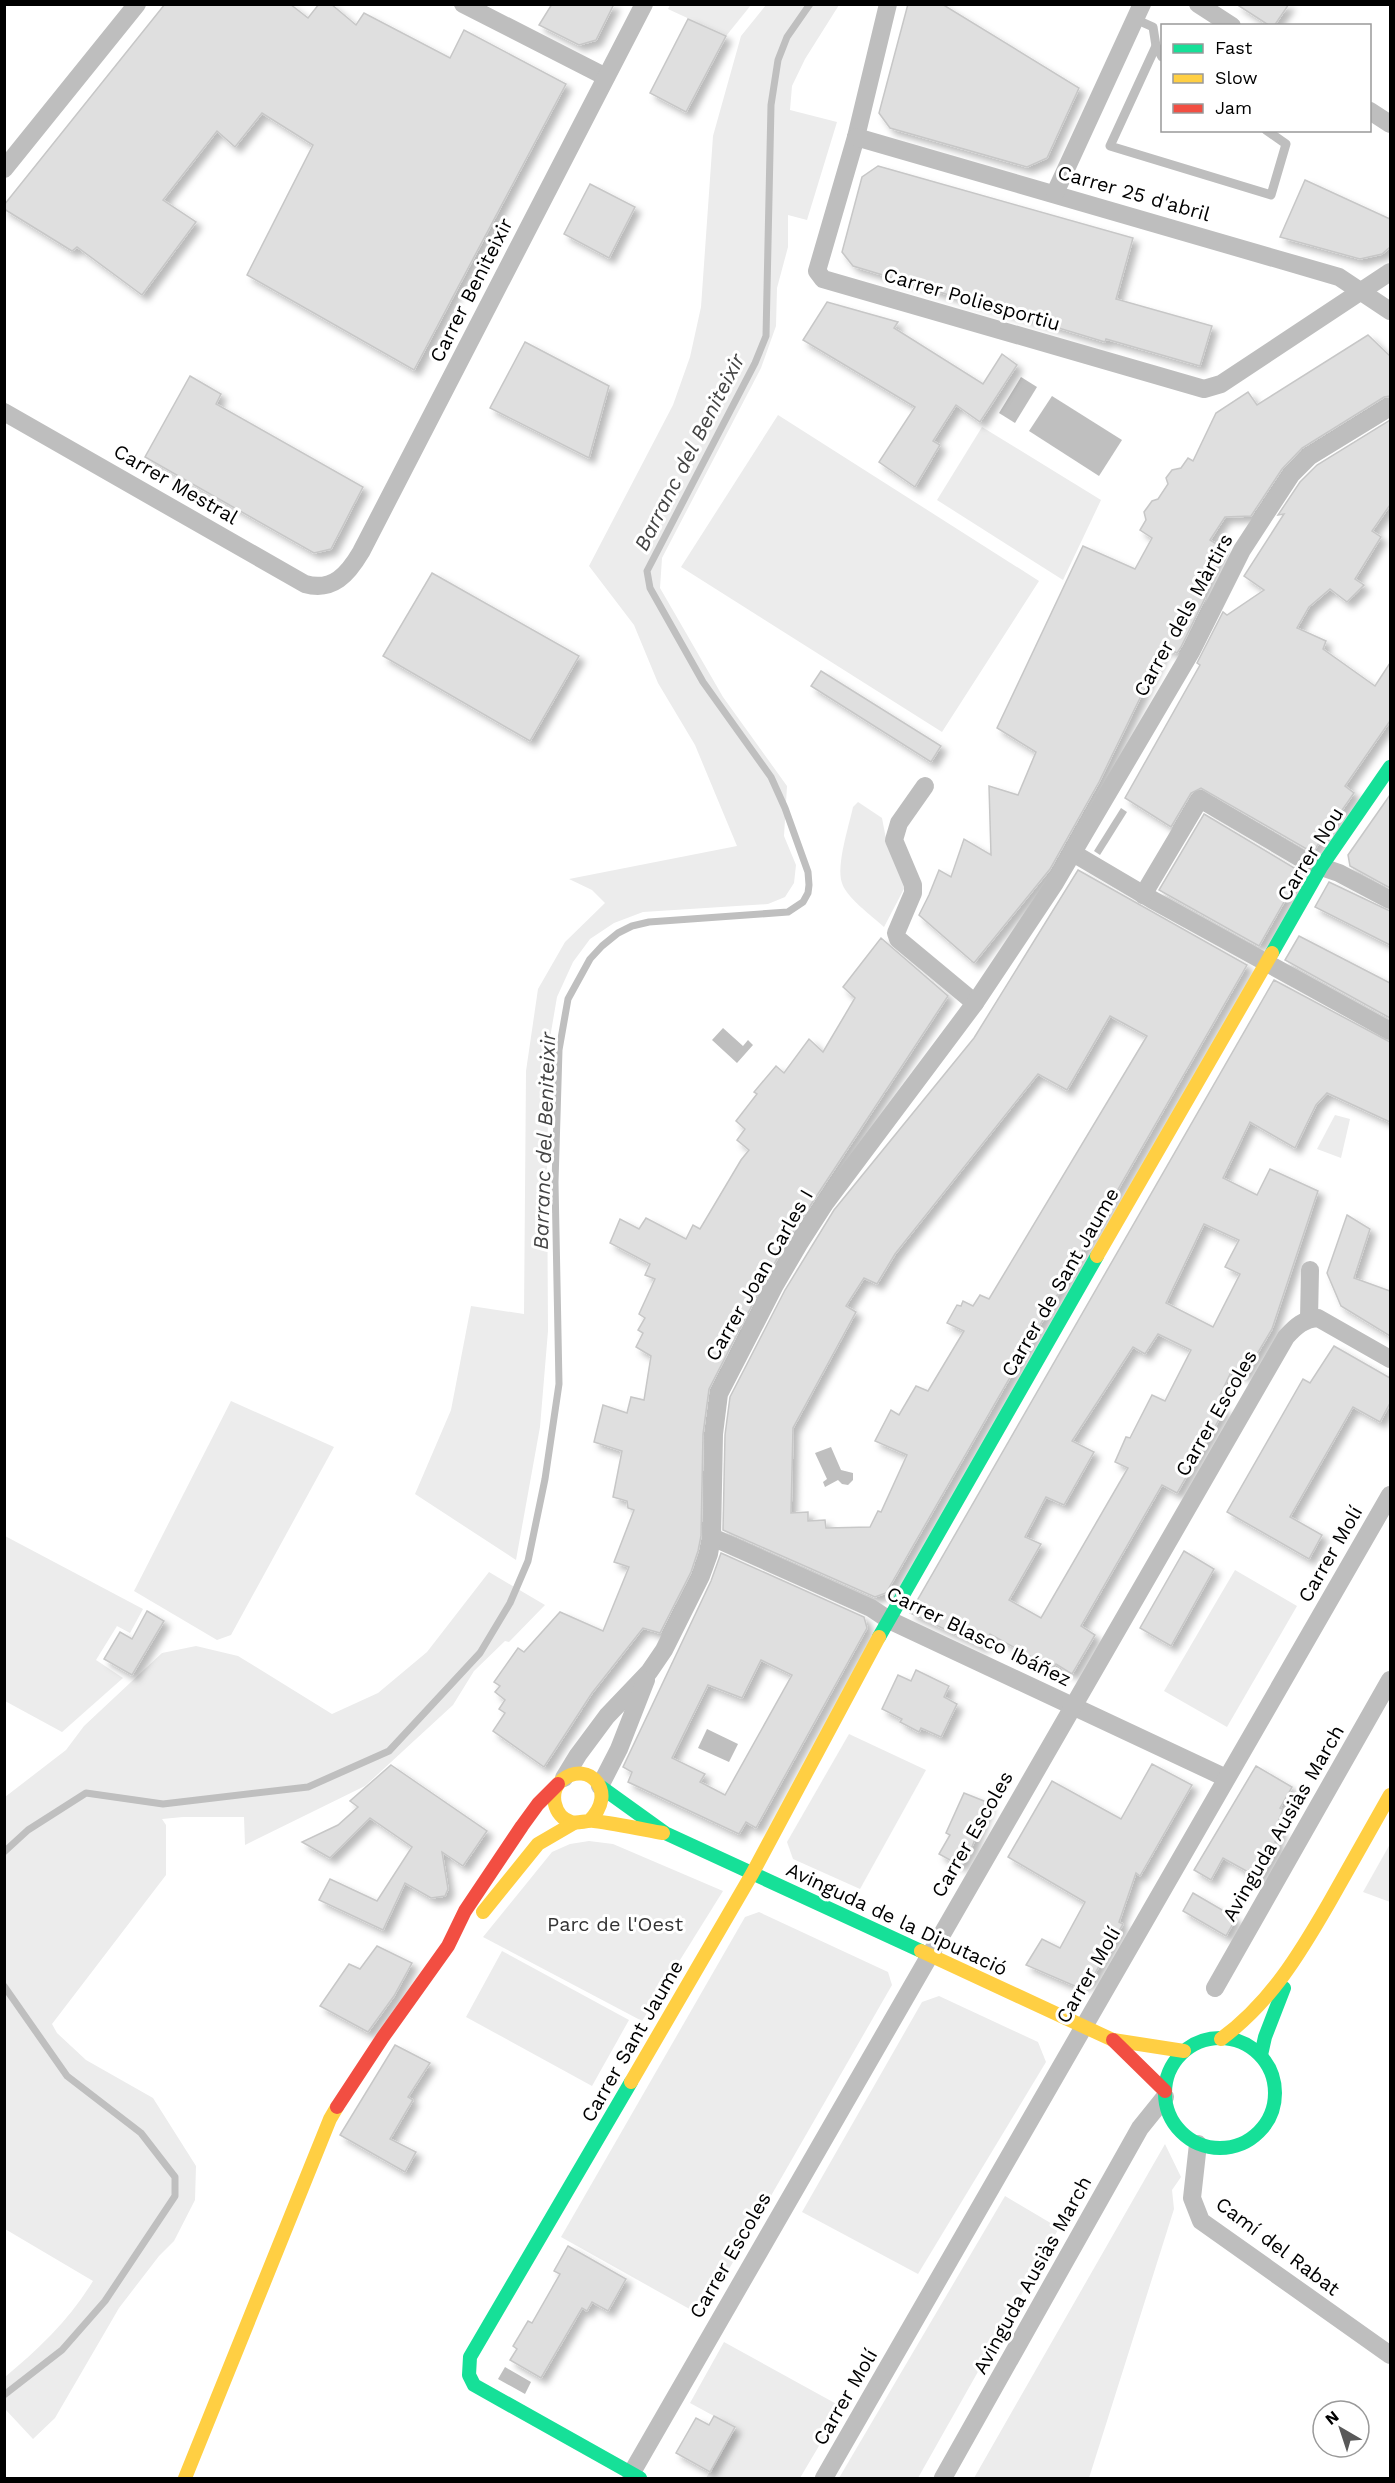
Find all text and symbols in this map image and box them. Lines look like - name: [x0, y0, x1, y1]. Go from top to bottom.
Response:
- legend: [1161, 24, 1371, 132]
- text: Fast: [1215, 37, 1253, 58]
- text: Slow: [1215, 67, 1258, 88]
- text: Jam: [1215, 97, 1252, 118]
- street label: Carrer 25 d'abril: [1055, 160, 1213, 226]
- street label: Carrer Beniteixir: [424, 214, 518, 366]
- street label: Carrer Poliesportiu: [881, 262, 1063, 336]
- water label: Barranc del Beniteixir: [628, 349, 750, 555]
- street label: Carrer Mestral: [109, 439, 243, 529]
- street label: Carrer dels Màrtirs: [1128, 529, 1238, 701]
- street label: Carrer Nou: [1272, 803, 1348, 905]
- water label: Barranc del Beniteixir: [528, 1031, 560, 1250]
- street label: Carrer de Sant Jaume: [996, 1183, 1124, 1381]
- street label: Carrer Joan Carles I: [700, 1185, 818, 1365]
- street label: Carrer Escoles: [1170, 1346, 1262, 1480]
- street label: Carrer Molí: [1293, 1501, 1367, 1607]
- street label: Carrer Blasco Ibáñez: [883, 1581, 1075, 1691]
- street label: Avinguda Ausiàs March: [1217, 1721, 1349, 1925]
- street label: Carrer Escoles: [926, 1767, 1018, 1901]
- street label: Avinguda de la Diputació: [783, 1857, 1011, 1981]
- park label: Parc de l'Oest: [547, 1912, 684, 1936]
- street label: Carrer Molí: [1051, 1922, 1125, 2028]
- street label: Carrer Sant Jaume: [576, 1956, 688, 2126]
- street label: Avinguda Ausiàs March: [968, 2172, 1096, 2378]
- street label: Carrer Escoles: [684, 2188, 776, 2322]
- street label: Camí del Rabat: [1211, 2192, 1345, 2301]
- street label: Carrer Molí: [808, 2344, 882, 2450]
- north arrow: [1311, 2399, 1371, 2459]
- text: N: [1321, 2407, 1342, 2429]

